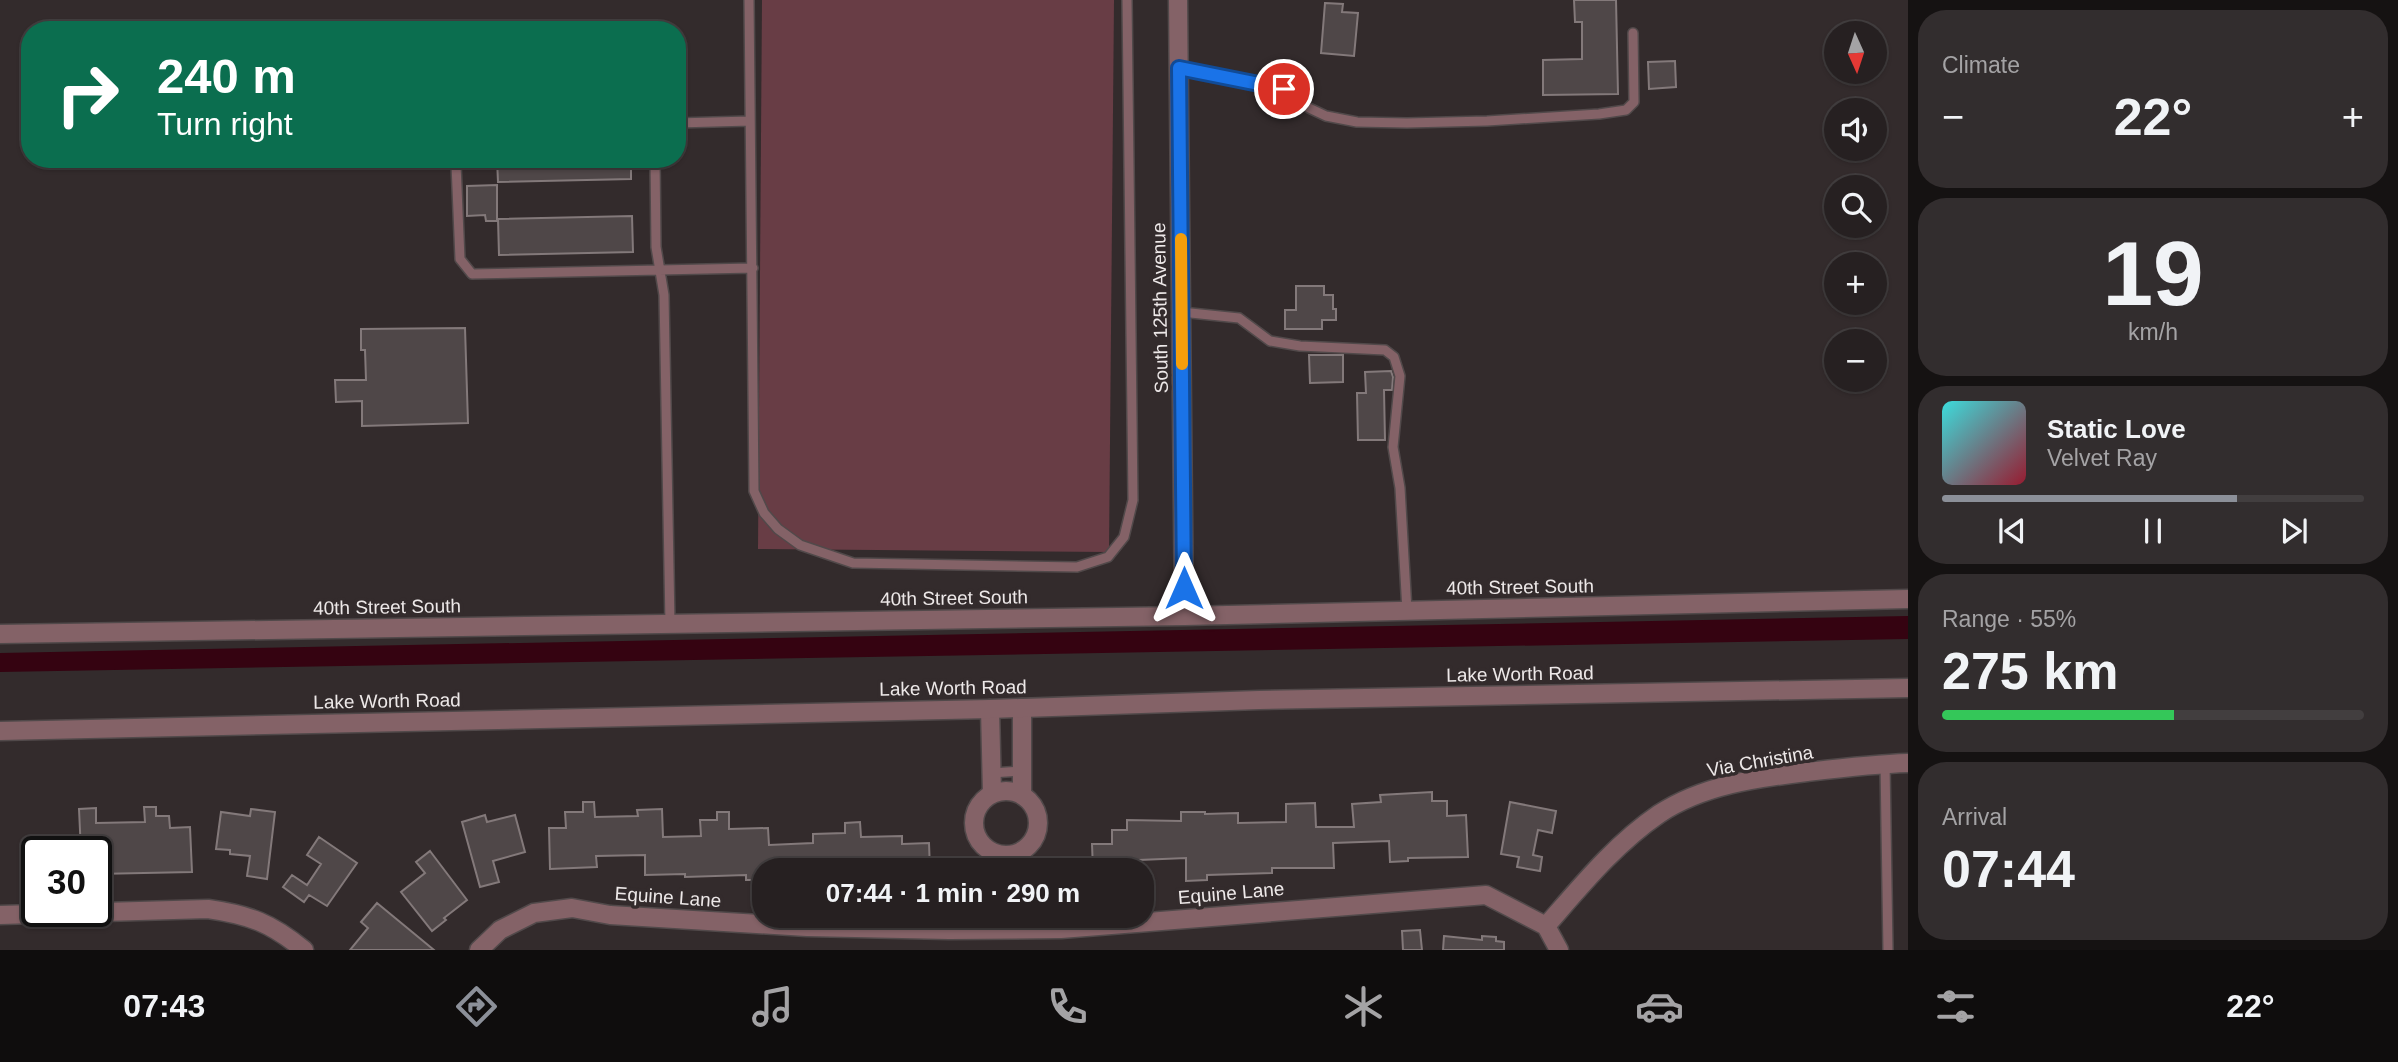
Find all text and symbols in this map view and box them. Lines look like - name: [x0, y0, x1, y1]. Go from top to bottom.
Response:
- north arrow: [1824, 21, 1886, 84]
- map controls: [1824, 21, 1887, 392]
- icon: right: [42, 49, 133, 140]
- text: 240 m: [157, 49, 296, 103]
- text: Climate: [1942, 52, 2020, 78]
- pin: [1254, 59, 1314, 119]
- icon: arrive: [1265, 70, 1303, 108]
- text: 22°: [2114, 88, 2192, 146]
- text: −: [1942, 96, 1964, 138]
- text: +: [2342, 96, 2364, 138]
- button: sound: [1824, 98, 1887, 161]
- text: Turn right: [157, 106, 293, 142]
- button: search: [1824, 175, 1887, 238]
- street label: South 125th Avenue: [1148, 222, 1172, 394]
- text: 19: [2102, 223, 2204, 324]
- button: +: [1824, 252, 1887, 315]
- text: km/h: [2128, 319, 2178, 345]
- button: −: [1824, 329, 1887, 392]
- text: Static Love: [2047, 414, 2186, 444]
- text: Velvet Ray: [2047, 445, 2157, 471]
- icon: previous: [1993, 512, 2031, 550]
- icon: pause: [2134, 512, 2172, 550]
- icon: next: [2275, 512, 2313, 550]
- position arrow: [1147, 551, 1221, 625]
- street label: 40th Street South: [1446, 575, 1594, 599]
- street label: 40th Street South: [880, 586, 1028, 610]
- street label: 40th Street South: [313, 595, 461, 619]
- text: Range · 55%: [1942, 606, 2076, 632]
- text: 275 km: [1942, 642, 2118, 700]
- street label: Lake Worth Road: [1446, 662, 1594, 686]
- street label: Lake Worth Road: [879, 676, 1027, 700]
- street label: Lake Worth Road: [313, 689, 461, 713]
- street label: Via Christina: [1705, 741, 1815, 781]
- text: Arrival: [1942, 804, 2007, 830]
- speed limit sign: 30: [21, 836, 112, 927]
- text: 07:44: [1942, 840, 2075, 898]
- text: 07:44 · 1 min · 290 m: [826, 878, 1080, 908]
- street label: Equine Lane: [1177, 878, 1285, 908]
- street label: Equine Lane: [614, 883, 722, 911]
- icon: directions: [452, 982, 501, 1031]
- icon: music: [748, 982, 797, 1031]
- icon: phone: [1043, 982, 1092, 1031]
- icon: climate: [1339, 982, 1388, 1031]
- icon: car: [1635, 982, 1684, 1031]
- icon: filters: [1931, 982, 1980, 1031]
- text: 07:43: [123, 988, 205, 1024]
- text: 22°: [2226, 988, 2275, 1024]

